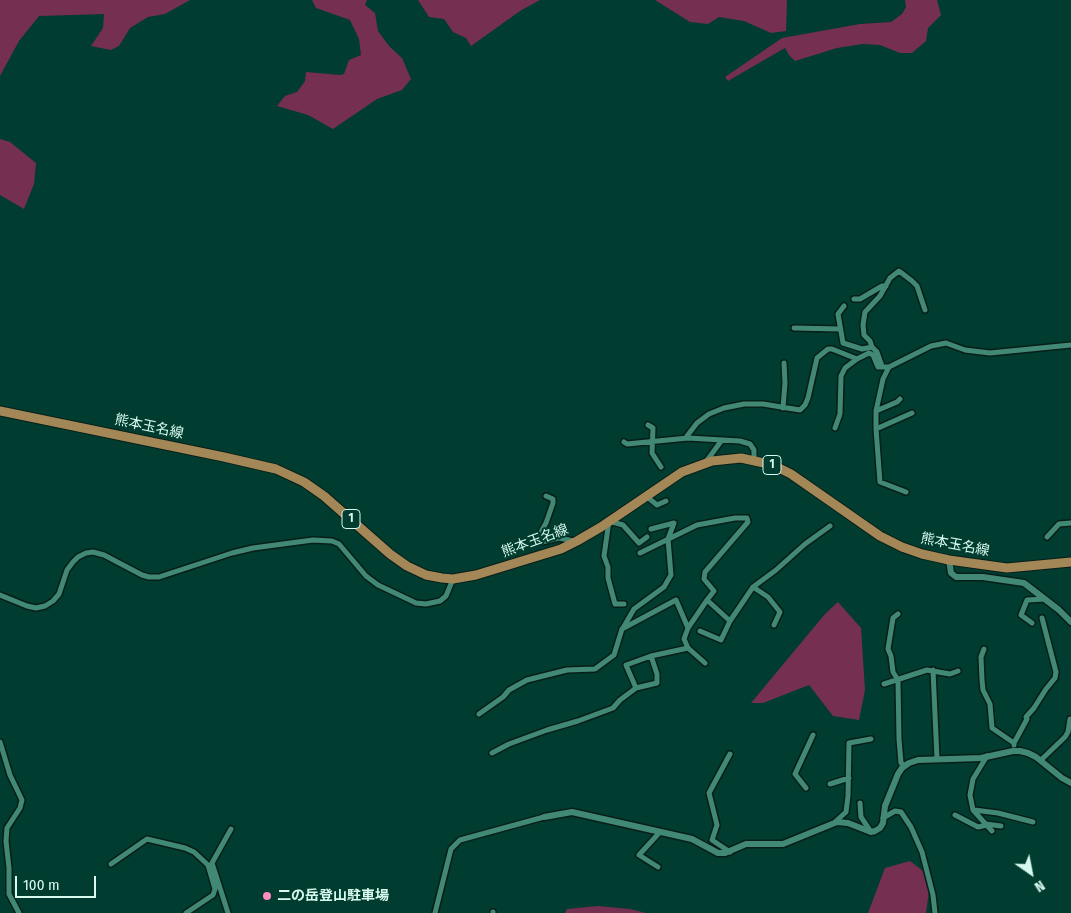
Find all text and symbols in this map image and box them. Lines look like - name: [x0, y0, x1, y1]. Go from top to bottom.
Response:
- street label: 熊本玉名線: [113, 412, 185, 442]
- road number: 1: [763, 456, 781, 474]
- road number: 1: [342, 509, 360, 528]
- street label: 熊本玉名線: [499, 521, 571, 561]
- street label: 熊本玉名線: [919, 530, 991, 560]
- north arrow: [1006, 848, 1056, 898]
- scale bar: [18, 866, 99, 898]
- text: 100 m: [23, 876, 60, 894]
- text: N: [1031, 877, 1048, 895]
- place label: 二の岳登山駐車場: [277, 888, 389, 904]
- marker: 二の岳登山駐車場: [261, 890, 273, 902]

